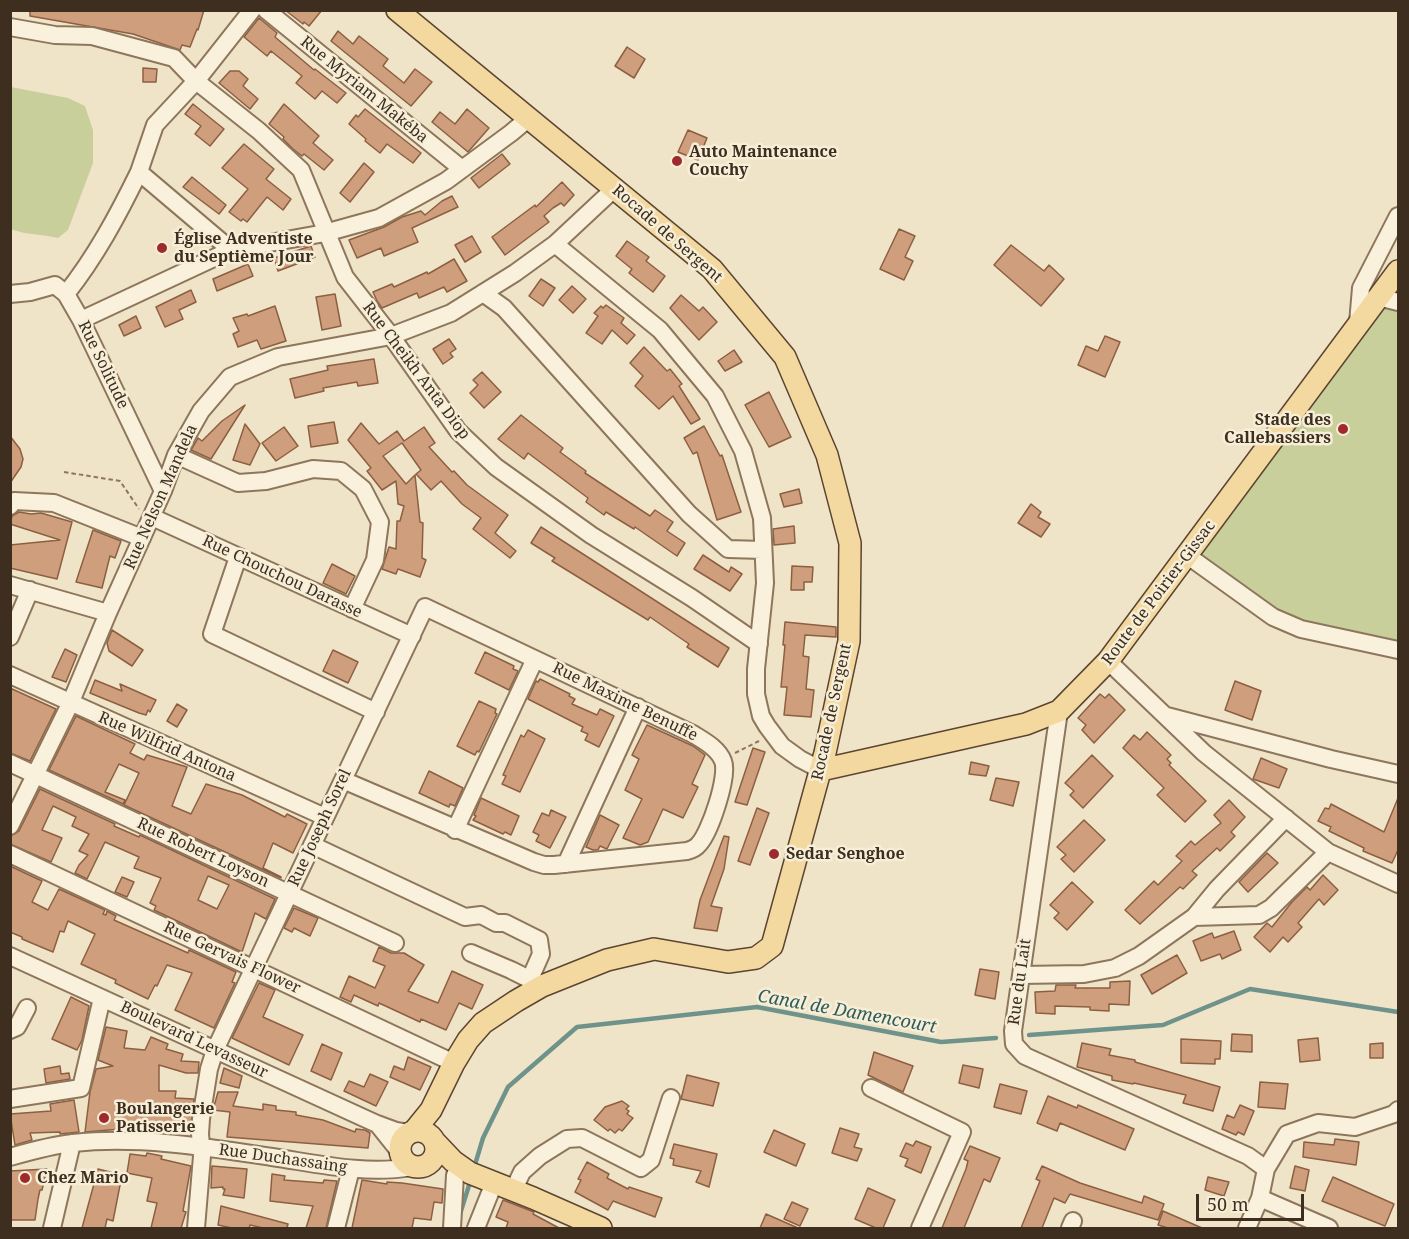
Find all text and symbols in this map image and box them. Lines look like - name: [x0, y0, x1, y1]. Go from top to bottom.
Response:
- street label: Rue Myriam Makéba: [296, 33, 432, 147]
- place label: Auto Maintenance Couchy: [689, 142, 837, 180]
- marker: Auto Maintenance Couchy: [670, 154, 684, 168]
- street label: Rocade de Sergent: [608, 181, 726, 287]
- place label: Église Adventiste du Septième Jour: [174, 229, 314, 267]
- marker: Église Adventiste du Septième Jour: [155, 241, 169, 255]
- street label: Rue Cheikh Anta Diop: [358, 299, 474, 443]
- street label: Rue Solitude: [73, 318, 133, 412]
- place label: Stade des Callebassiers: [1224, 410, 1331, 448]
- street label: Rue Nelson Mandela: [120, 422, 202, 572]
- marker: Stade des Callebassiers: [1336, 422, 1350, 436]
- street label: Route de Poirier-Gissac: [1098, 517, 1220, 669]
- street label: Rue Chouchou Darasse: [199, 531, 365, 623]
- street label: Rocade de Sergent: [808, 642, 856, 782]
- street label: Rue Maxime Benuffe: [549, 659, 701, 745]
- street label: Rue Wilfrid Antona: [95, 708, 239, 786]
- street label: Rue Joseph Sorel: [284, 766, 356, 890]
- street label: Rue Robert Loyson: [134, 814, 272, 892]
- place label: Sedar Senghoe: [786, 844, 905, 864]
- marker: Sedar Senghoe: [767, 847, 781, 861]
- street label: Rue Gervais Flower: [160, 918, 304, 998]
- street label: Rue du Lait: [1004, 937, 1036, 1027]
- water label: Canal de Damencourt: [756, 986, 938, 1038]
- street label: Boulevard Levasseur: [117, 997, 271, 1083]
- place label: Boulangerie Patisserie: [116, 1099, 214, 1137]
- marker: Boulangerie Patisserie: [97, 1111, 111, 1125]
- street label: Rue Duchassaing: [217, 1140, 349, 1178]
- place label: Chez Mario: [37, 1168, 129, 1188]
- marker: Chez Mario: [18, 1171, 32, 1185]
- scale bar: [1199, 1182, 1307, 1220]
- text: 50 m: [1207, 1192, 1249, 1216]

